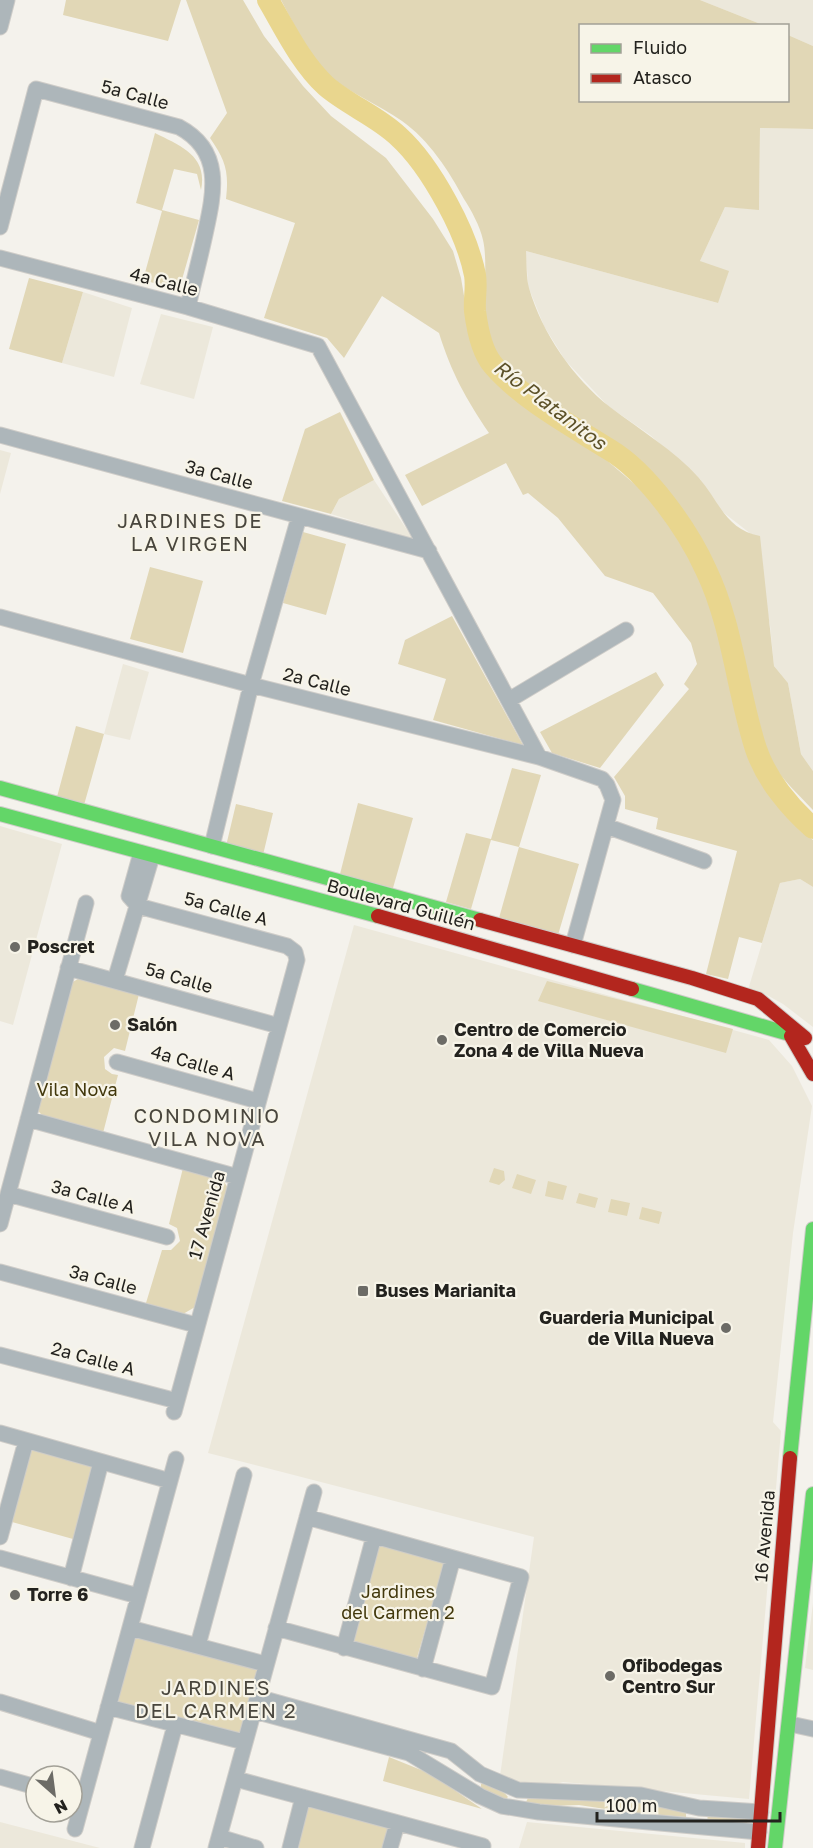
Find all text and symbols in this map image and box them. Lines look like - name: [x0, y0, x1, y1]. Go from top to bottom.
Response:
- legend: [579, 24, 789, 102]
- text: Fluido: [633, 36, 687, 58]
- text: Atasco: [633, 66, 692, 88]
- street label: 5a Calle: [99, 74, 172, 114]
- street label: 4a Calle: [128, 262, 201, 300]
- water label: Río Platanitos: [490, 354, 612, 455]
- street label: 3a Calle: [183, 454, 256, 494]
- district label: JARDINES DE LA VIRGEN: [117, 508, 263, 555]
- street label: 2a Calle: [281, 662, 354, 700]
- street label: Boulevard Guillén: [325, 874, 478, 934]
- street label: 5a Calle A: [182, 886, 271, 930]
- place label: Poscret: [27, 935, 95, 957]
- marker: Poscret: [8, 940, 22, 954]
- street label: 5a Calle: [143, 957, 216, 997]
- place label: Salón: [127, 1013, 177, 1035]
- marker: Salón: [108, 1018, 122, 1032]
- place label: Centro de Comercio Zona 4 de Villa Nueva: [454, 1018, 644, 1061]
- marker: Centro de Comercio Zona 4 de Villa Nueva: [435, 1033, 449, 1047]
- street label: 4a Calle A: [149, 1040, 238, 1085]
- park label: Vila Nova: [36, 1078, 118, 1100]
- district label: CONDOMINIO VILA NOVA: [133, 1103, 281, 1150]
- street label: 17 Avenida: [183, 1168, 229, 1262]
- street label: 3a Calle A: [49, 1174, 138, 1218]
- street label: 3a Calle: [67, 1259, 140, 1299]
- place label: Buses Marianita: [375, 1279, 516, 1301]
- marker: Buses Marianita: [356, 1284, 370, 1298]
- place label: Guarderia Municipal de Villa Nueva: [539, 1306, 714, 1349]
- marker: Guarderia Municipal de Villa Nueva: [719, 1321, 733, 1335]
- street label: 2a Calle A: [49, 1336, 138, 1380]
- street label: 16 Avenida: [749, 1489, 779, 1583]
- park label: Jardines del Carmen 2: [341, 1580, 455, 1623]
- place label: Torre 6: [27, 1583, 88, 1605]
- marker: Torre 6: [8, 1588, 22, 1602]
- place label: Ofibodegas Centro Sur: [622, 1654, 723, 1697]
- marker: Ofibodegas Centro Sur: [603, 1669, 617, 1683]
- district label: JARDINES DEL CARMEN 2: [135, 1675, 297, 1722]
- north arrow: [24, 1764, 84, 1824]
- scale bar: [597, 1785, 780, 1823]
- text: 100 m: [606, 1794, 657, 1816]
- text: N: [51, 1796, 71, 1819]

